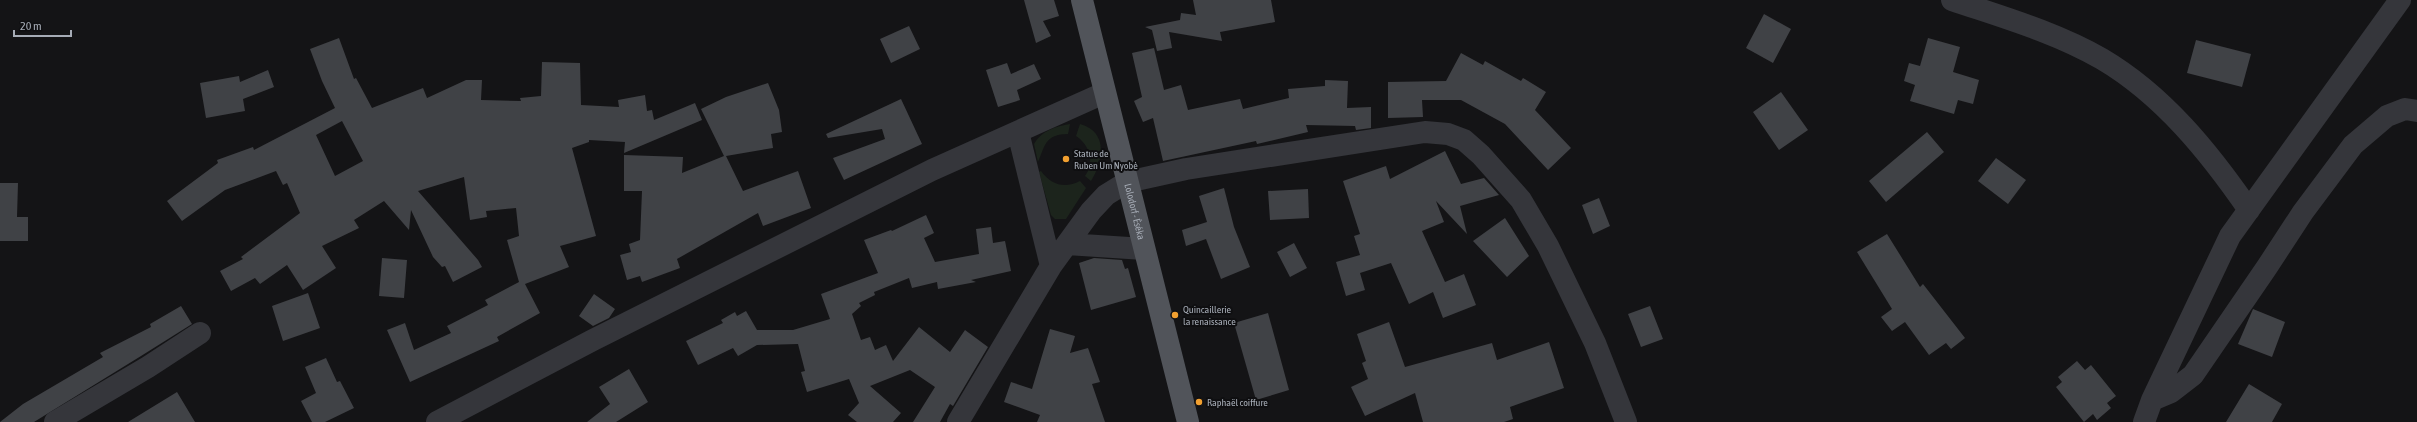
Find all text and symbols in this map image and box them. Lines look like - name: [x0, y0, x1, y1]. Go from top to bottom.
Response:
- scale bar: [14, 12, 71, 38]
- text: 20 m: [20, 19, 42, 33]
- place label: Statue de Ruben Um Nyobè: [1074, 148, 1138, 171]
- marker: Statue de Ruben Um Nyobè: [1061, 154, 1071, 164]
- street label: Lolodorf - Éséka: [1122, 182, 1147, 241]
- place label: Quincaillerie la renaissance: [1183, 304, 1236, 327]
- marker: Quincaillerie la renaissance: [1170, 310, 1180, 320]
- marker: Raphaël coiffure: [1194, 397, 1204, 407]
- place label: Raphaël coiffure: [1207, 397, 1268, 408]

